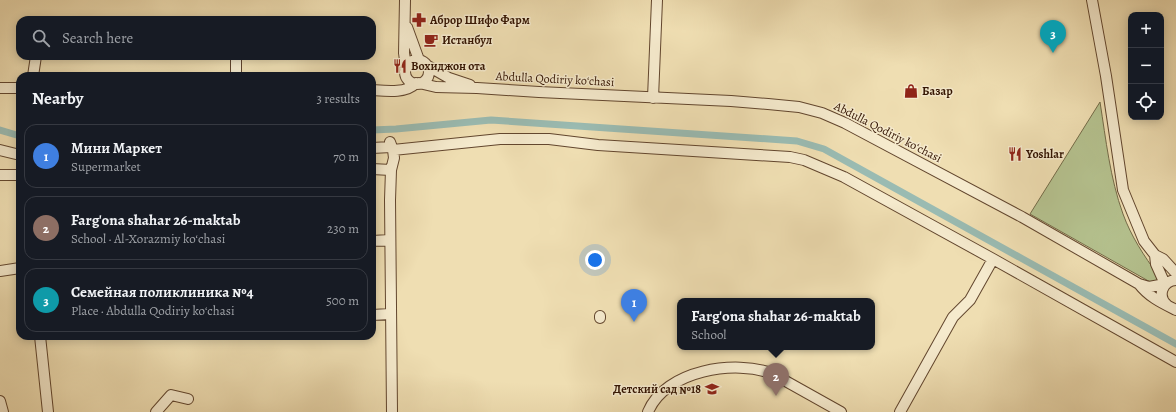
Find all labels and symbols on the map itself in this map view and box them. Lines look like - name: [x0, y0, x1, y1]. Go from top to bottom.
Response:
- pharmacy icon: Аброр Шифо Фарм: [411, 12, 427, 28]
- place label: Аброр Шифо Фарм: [429, 12, 530, 28]
- pin: 3: [1040, 20, 1066, 53]
- cafe icon: Истанбул: [423, 32, 439, 48]
- place label: Истанбул: [442, 32, 492, 48]
- restaurant icon: Вохиджон ота: [392, 58, 408, 74]
- place label: Вохиджон ота: [411, 58, 486, 74]
- street label: Abdulla Qodiriy koʻchasi: [494, 68, 615, 90]
- shop icon: Базар: [903, 83, 919, 99]
- place label: Базар: [922, 83, 953, 99]
- street label: Abdulla Qodiriy koʻchasi: [831, 97, 944, 166]
- restaurant icon: Yoshlar: [1007, 146, 1023, 162]
- place label: Yoshlar: [1025, 146, 1064, 162]
- your location: [585, 250, 605, 270]
- pin: 1: [621, 289, 647, 322]
- pin: 2: [763, 363, 789, 396]
- place label: Детский сад №18: [613, 381, 701, 397]
- school or university icon: Детский сад №18: [704, 381, 720, 397]

